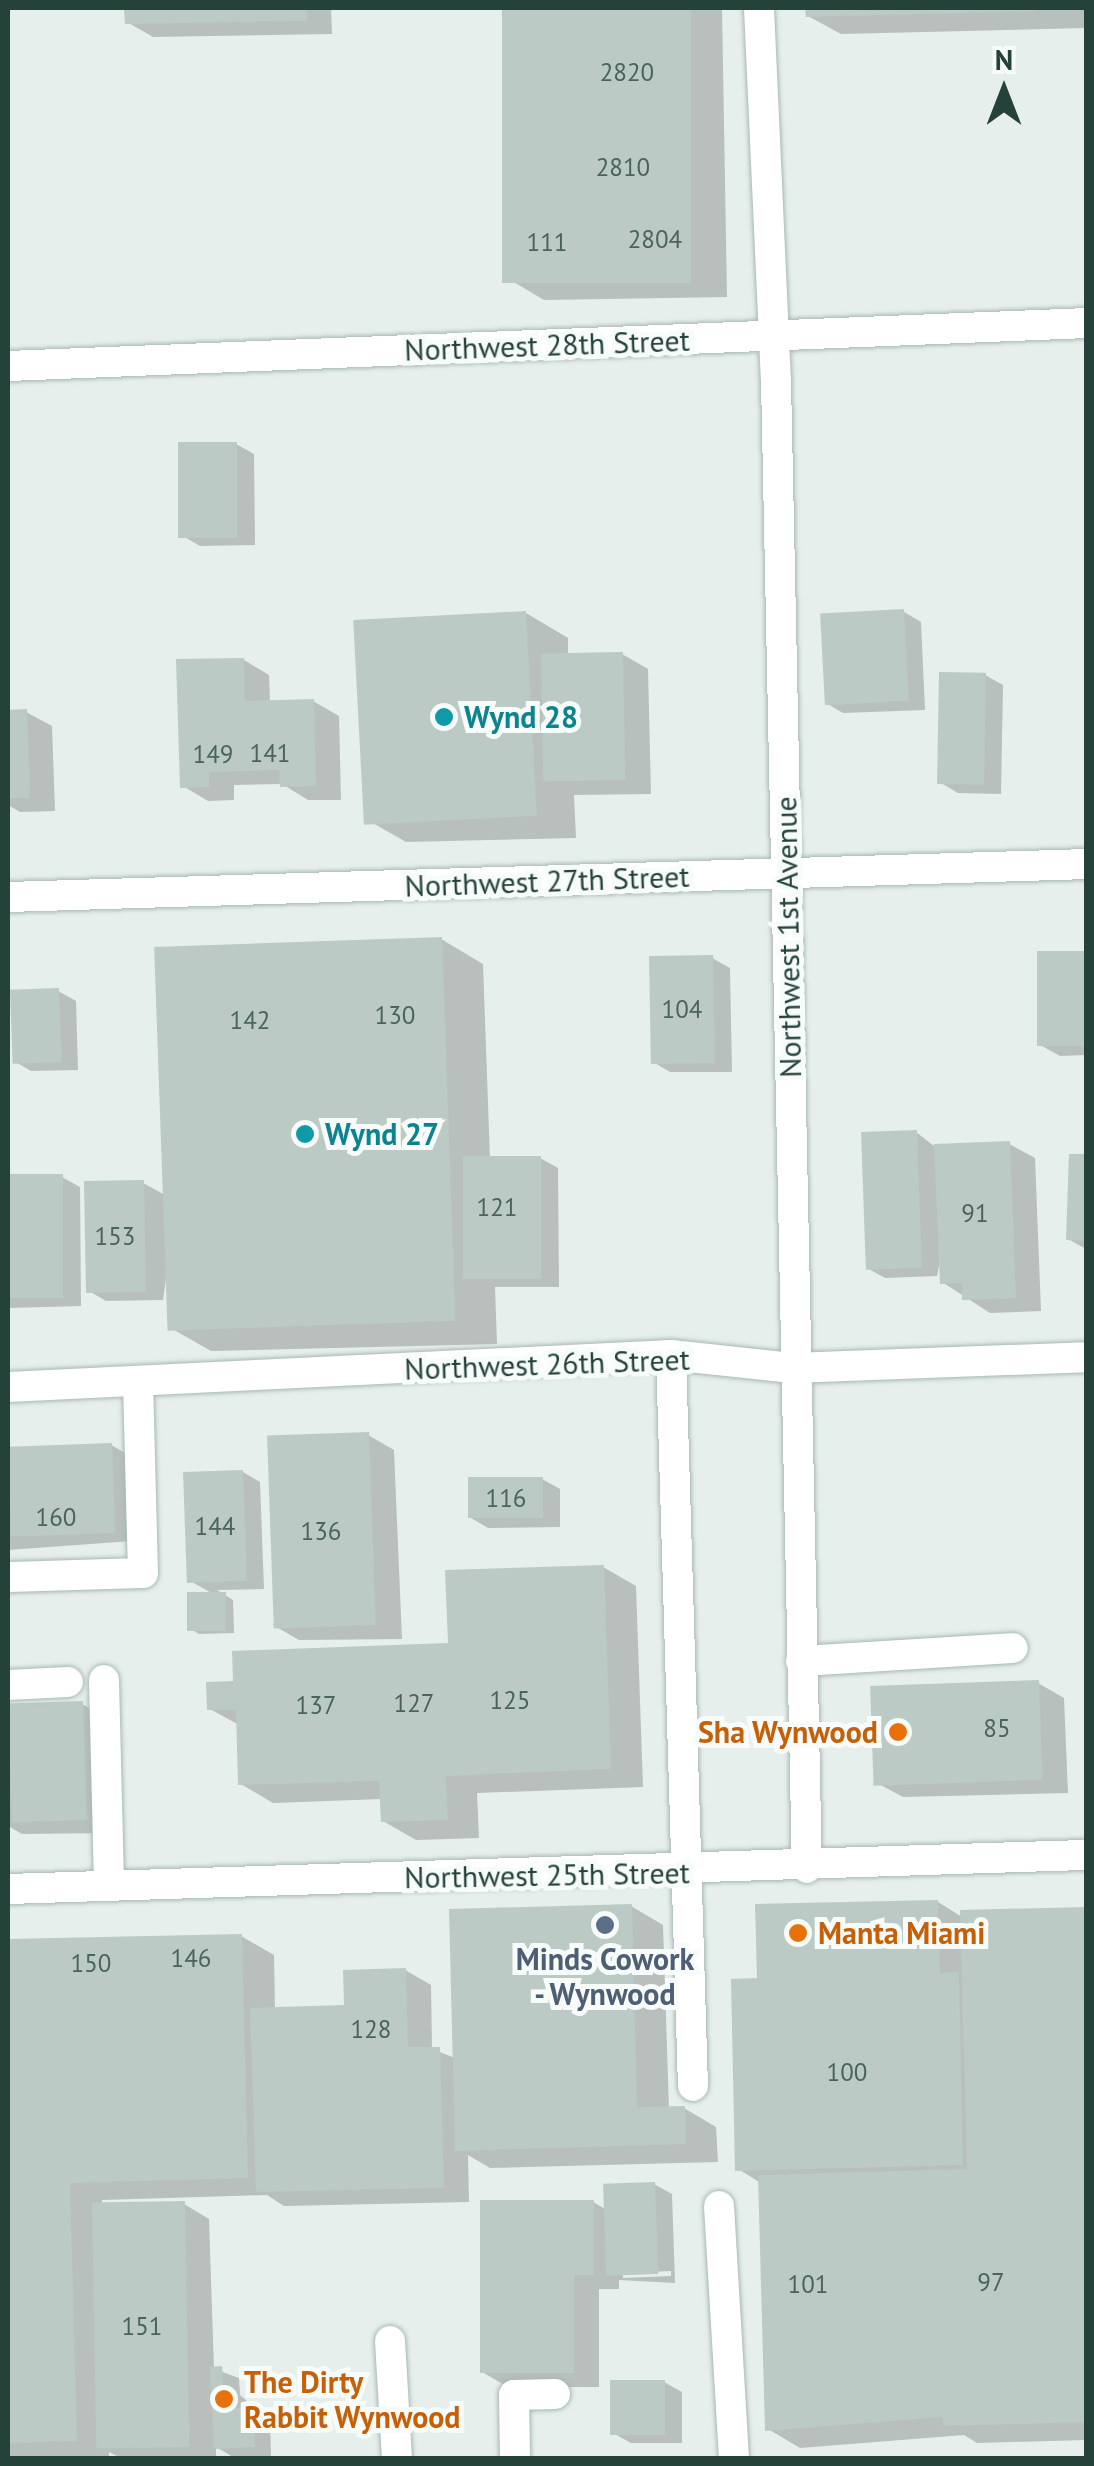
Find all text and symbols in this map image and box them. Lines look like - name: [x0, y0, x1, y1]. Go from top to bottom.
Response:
- north arrow: [954, 40, 1054, 140]
- text: N: [995, 41, 1013, 78]
- house number: 2820: [600, 57, 654, 87]
- house number: 2810: [596, 152, 650, 182]
- house number: 2804: [628, 224, 682, 254]
- house number: 111: [527, 227, 567, 257]
- street label: Northwest 28th Street: [404, 322, 690, 368]
- place label: Wynd 28: [464, 699, 578, 735]
- marker: Wynd 28: [433, 706, 455, 728]
- house number: 141: [250, 738, 290, 768]
- house number: 149: [193, 739, 233, 769]
- street label: Northwest 1st Avenue: [768, 795, 808, 1079]
- street label: Northwest 27th Street: [404, 858, 690, 904]
- house number: 104: [662, 994, 702, 1024]
- house number: 130: [375, 1000, 415, 1030]
- house number: 142: [230, 1005, 270, 1035]
- place label: Wynd 27: [325, 1116, 439, 1152]
- marker: Wynd 27: [294, 1123, 316, 1145]
- house number: 121: [477, 1192, 517, 1222]
- house number: 91: [961, 1198, 989, 1228]
- house number: 153: [95, 1221, 135, 1251]
- street label: Northwest 26th Street: [404, 1341, 690, 1387]
- house number: 116: [486, 1483, 526, 1513]
- house number: 160: [36, 1502, 76, 1532]
- house number: 144: [195, 1511, 235, 1541]
- house number: 136: [301, 1516, 341, 1546]
- house number: 125: [490, 1685, 530, 1715]
- house number: 127: [394, 1688, 434, 1718]
- house number: 137: [296, 1690, 336, 1720]
- house number: 85: [983, 1713, 1011, 1743]
- place label: Sha Wynwood: [697, 1714, 878, 1750]
- marker: Sha Wynwood: [887, 1721, 909, 1743]
- street label: Northwest 25th Street: [404, 1855, 690, 1895]
- marker: Minds Cowork - Wynwood: [594, 1914, 616, 1936]
- place label: Manta Miami: [818, 1915, 985, 1951]
- marker: Manta Miami: [787, 1922, 809, 1944]
- place label: Minds Cowork - Wynwood: [515, 1941, 695, 2012]
- house number: 146: [171, 1943, 211, 1973]
- house number: 150: [71, 1948, 111, 1978]
- house number: 128: [351, 2014, 391, 2044]
- house number: 100: [827, 2057, 867, 2087]
- house number: 97: [977, 2267, 1005, 2297]
- house number: 101: [788, 2269, 828, 2299]
- house number: 151: [122, 2311, 162, 2341]
- place label: The Dirty Rabbit Wynwood: [244, 2364, 461, 2434]
- marker: The Dirty Rabbit Wynwood: [213, 2388, 235, 2410]

